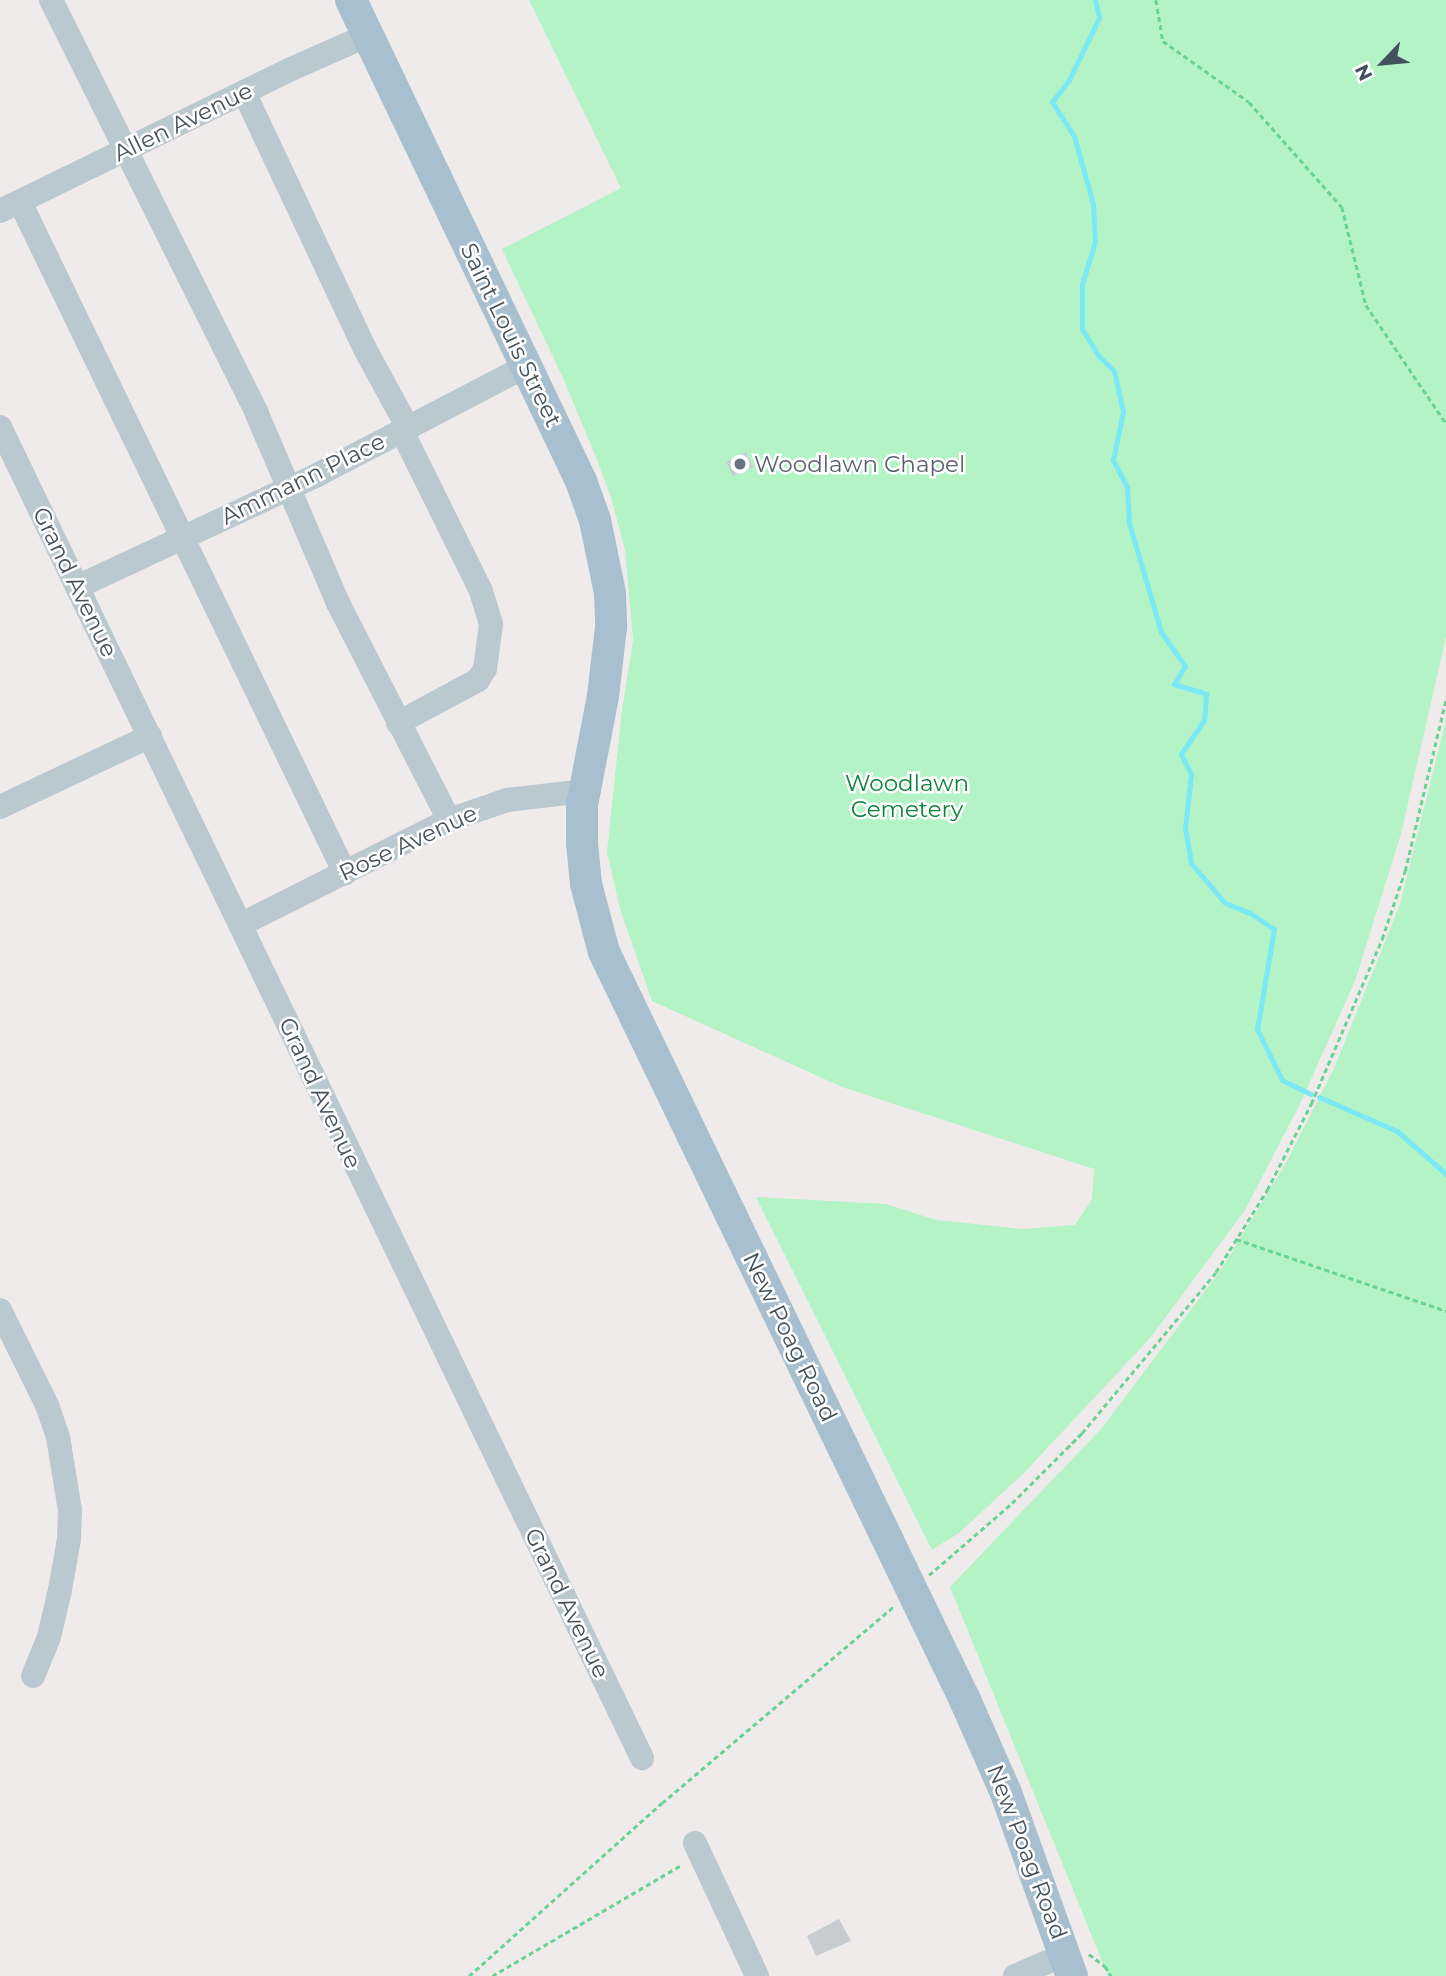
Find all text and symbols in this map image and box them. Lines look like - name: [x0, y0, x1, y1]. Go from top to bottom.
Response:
- north arrow: [1348, 28, 1418, 98]
- text: N: [1350, 60, 1377, 84]
- street label: Allen Avenue: [109, 76, 257, 168]
- street label: Saint Louis Street: [455, 239, 567, 431]
- street label: Ammann Place: [217, 427, 389, 531]
- place label: Woodlawn Chapel: [754, 450, 965, 478]
- marker: Woodlawn Chapel: [732, 456, 748, 472]
- street label: Grand Avenue: [27, 502, 123, 662]
- park label: Woodlawn Cemetery: [845, 769, 969, 823]
- street label: Rose Avenue: [335, 799, 481, 887]
- street label: Grand Avenue: [273, 1013, 367, 1173]
- street label: New Poag Road: [737, 1248, 843, 1426]
- street label: Grand Avenue: [519, 1523, 615, 1683]
- street label: New Poag Road: [981, 1761, 1073, 1943]

